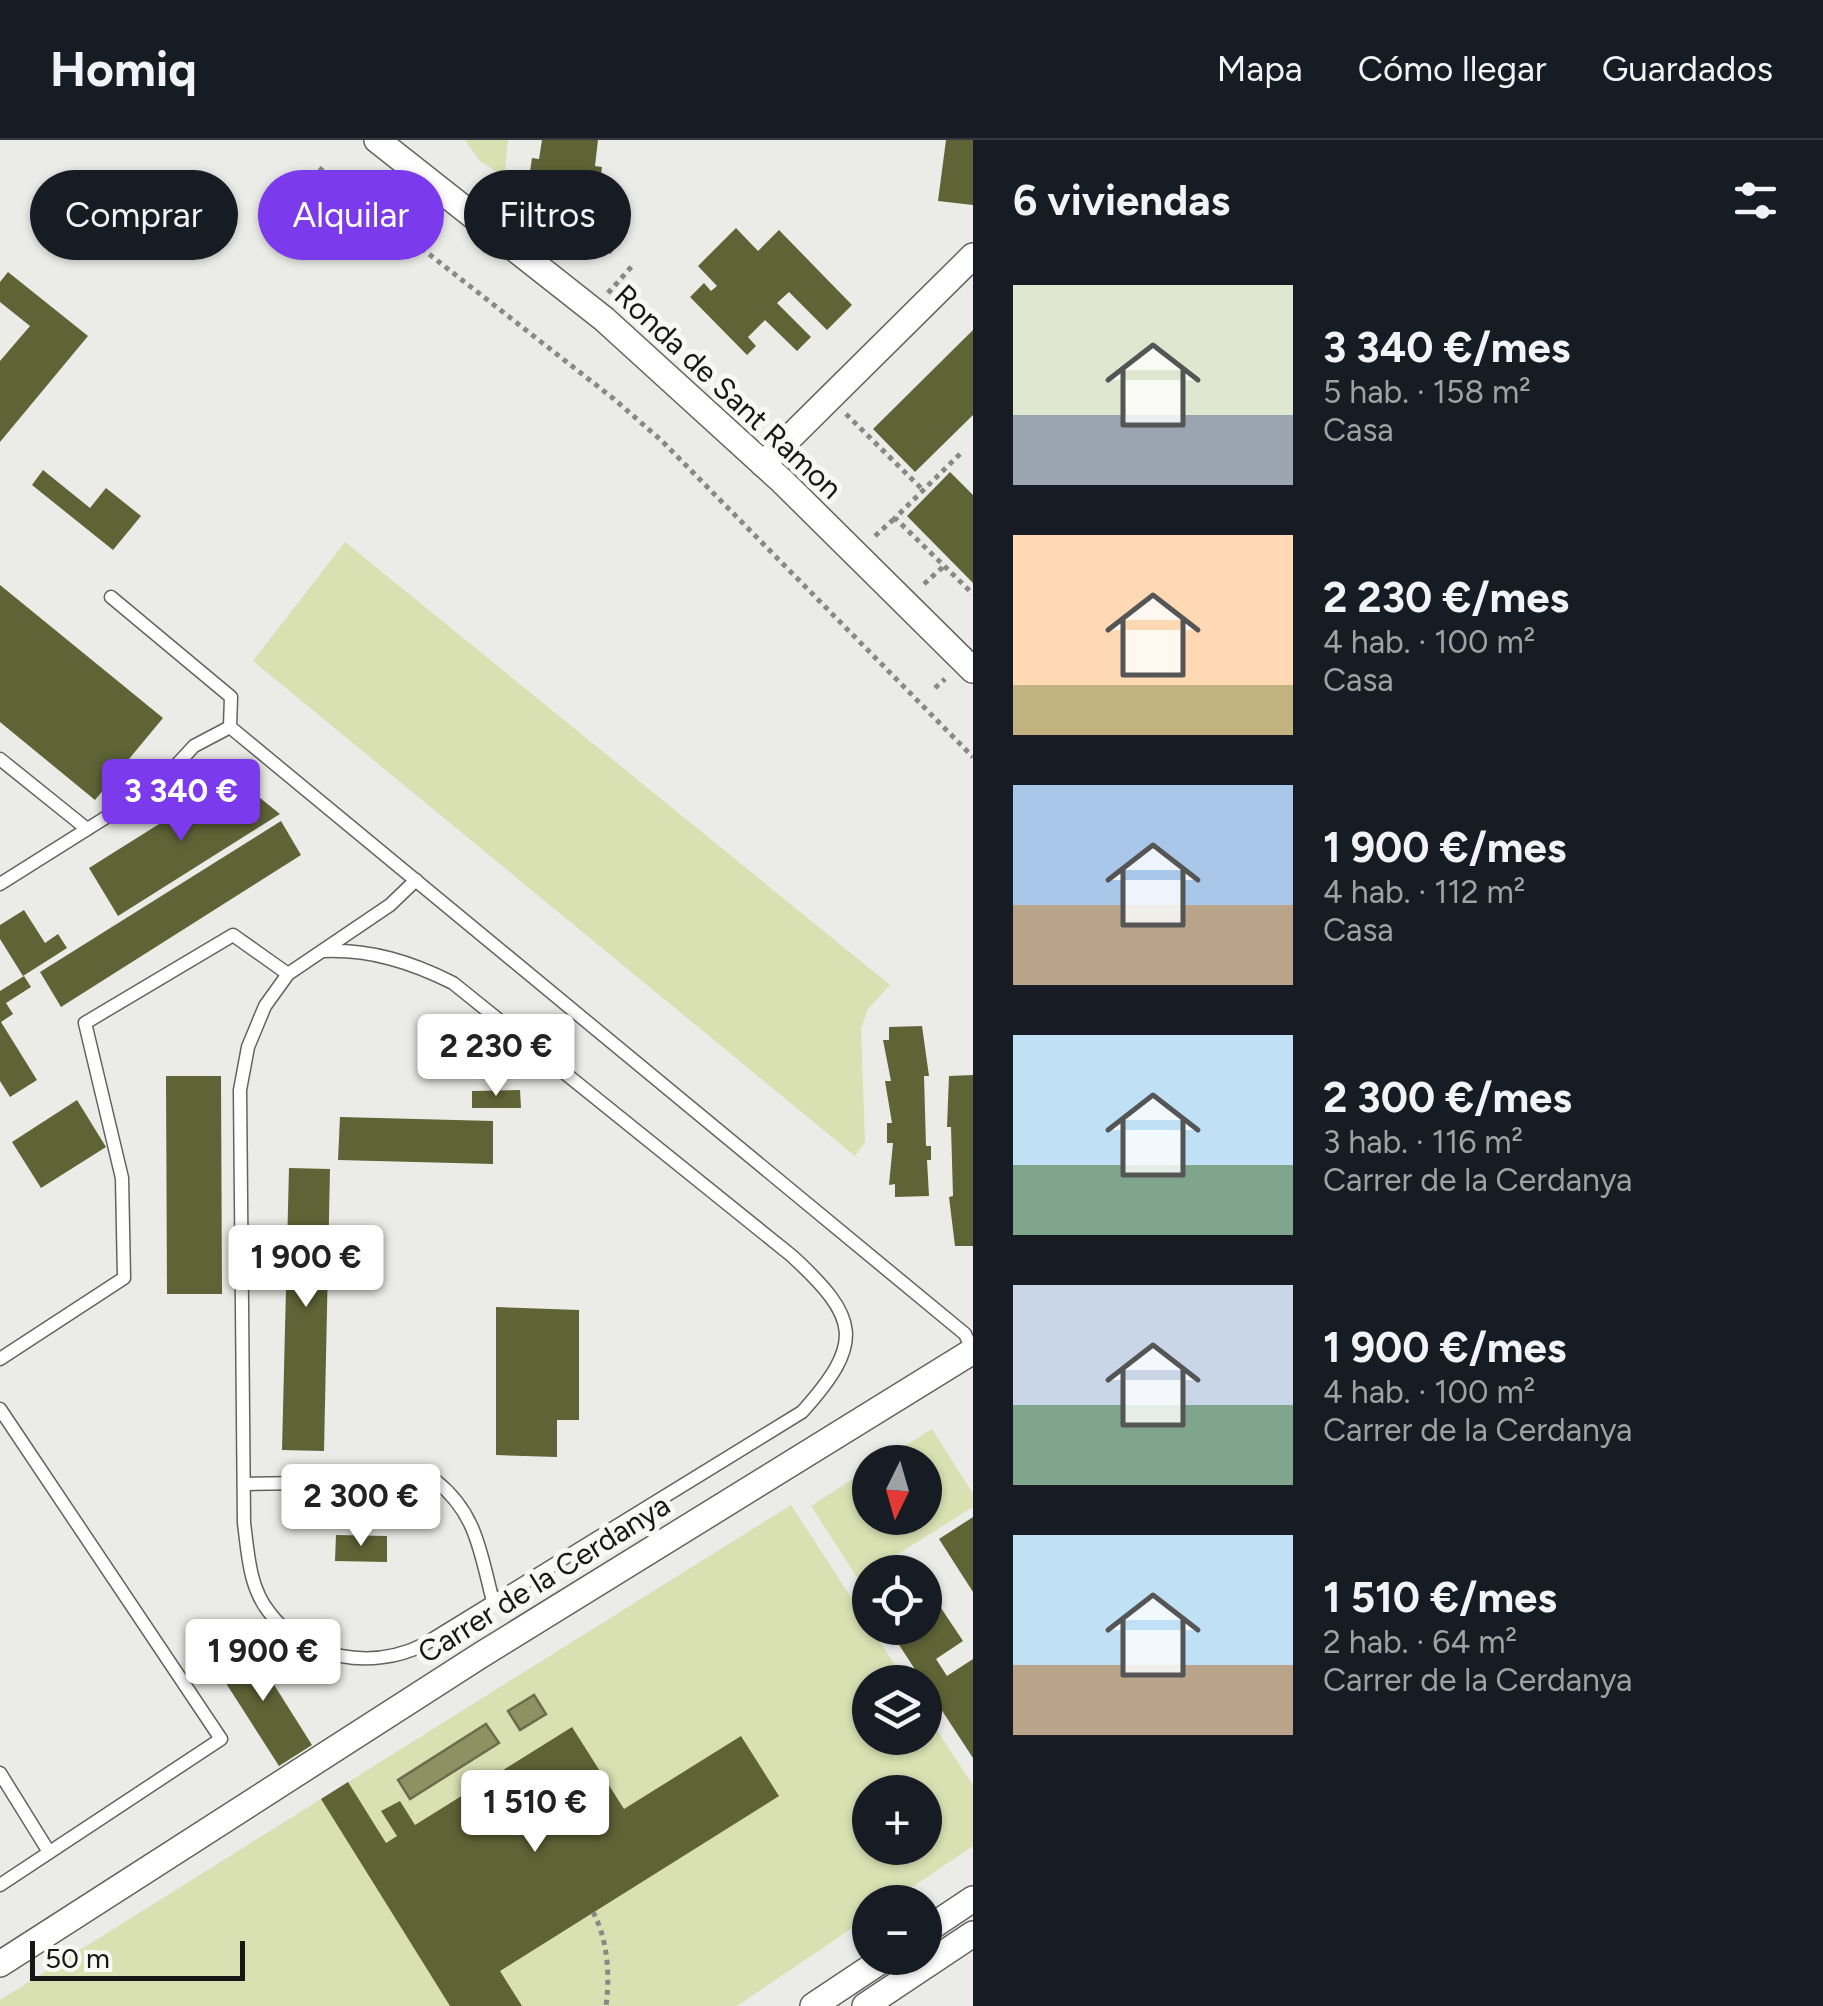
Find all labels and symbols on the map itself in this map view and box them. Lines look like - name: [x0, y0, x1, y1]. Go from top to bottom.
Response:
- street label: Ronda de Sant Ramon: [607, 277, 850, 507]
- pin: 3 340 €: [89, 759, 273, 844]
- pin: 2 230 €: [404, 1014, 588, 1099]
- pin: 1 900 €: [214, 1225, 398, 1310]
- north arrow: [852, 1445, 942, 1535]
- pin: 2 300 €: [269, 1464, 453, 1549]
- street label: Carrer de la Cerdanya: [411, 1486, 677, 1671]
- pin: 1 900 €: [171, 1619, 355, 1704]
- pin: 1 510 €: [443, 1770, 627, 1855]
- scale bar: [30, 1936, 245, 1980]

